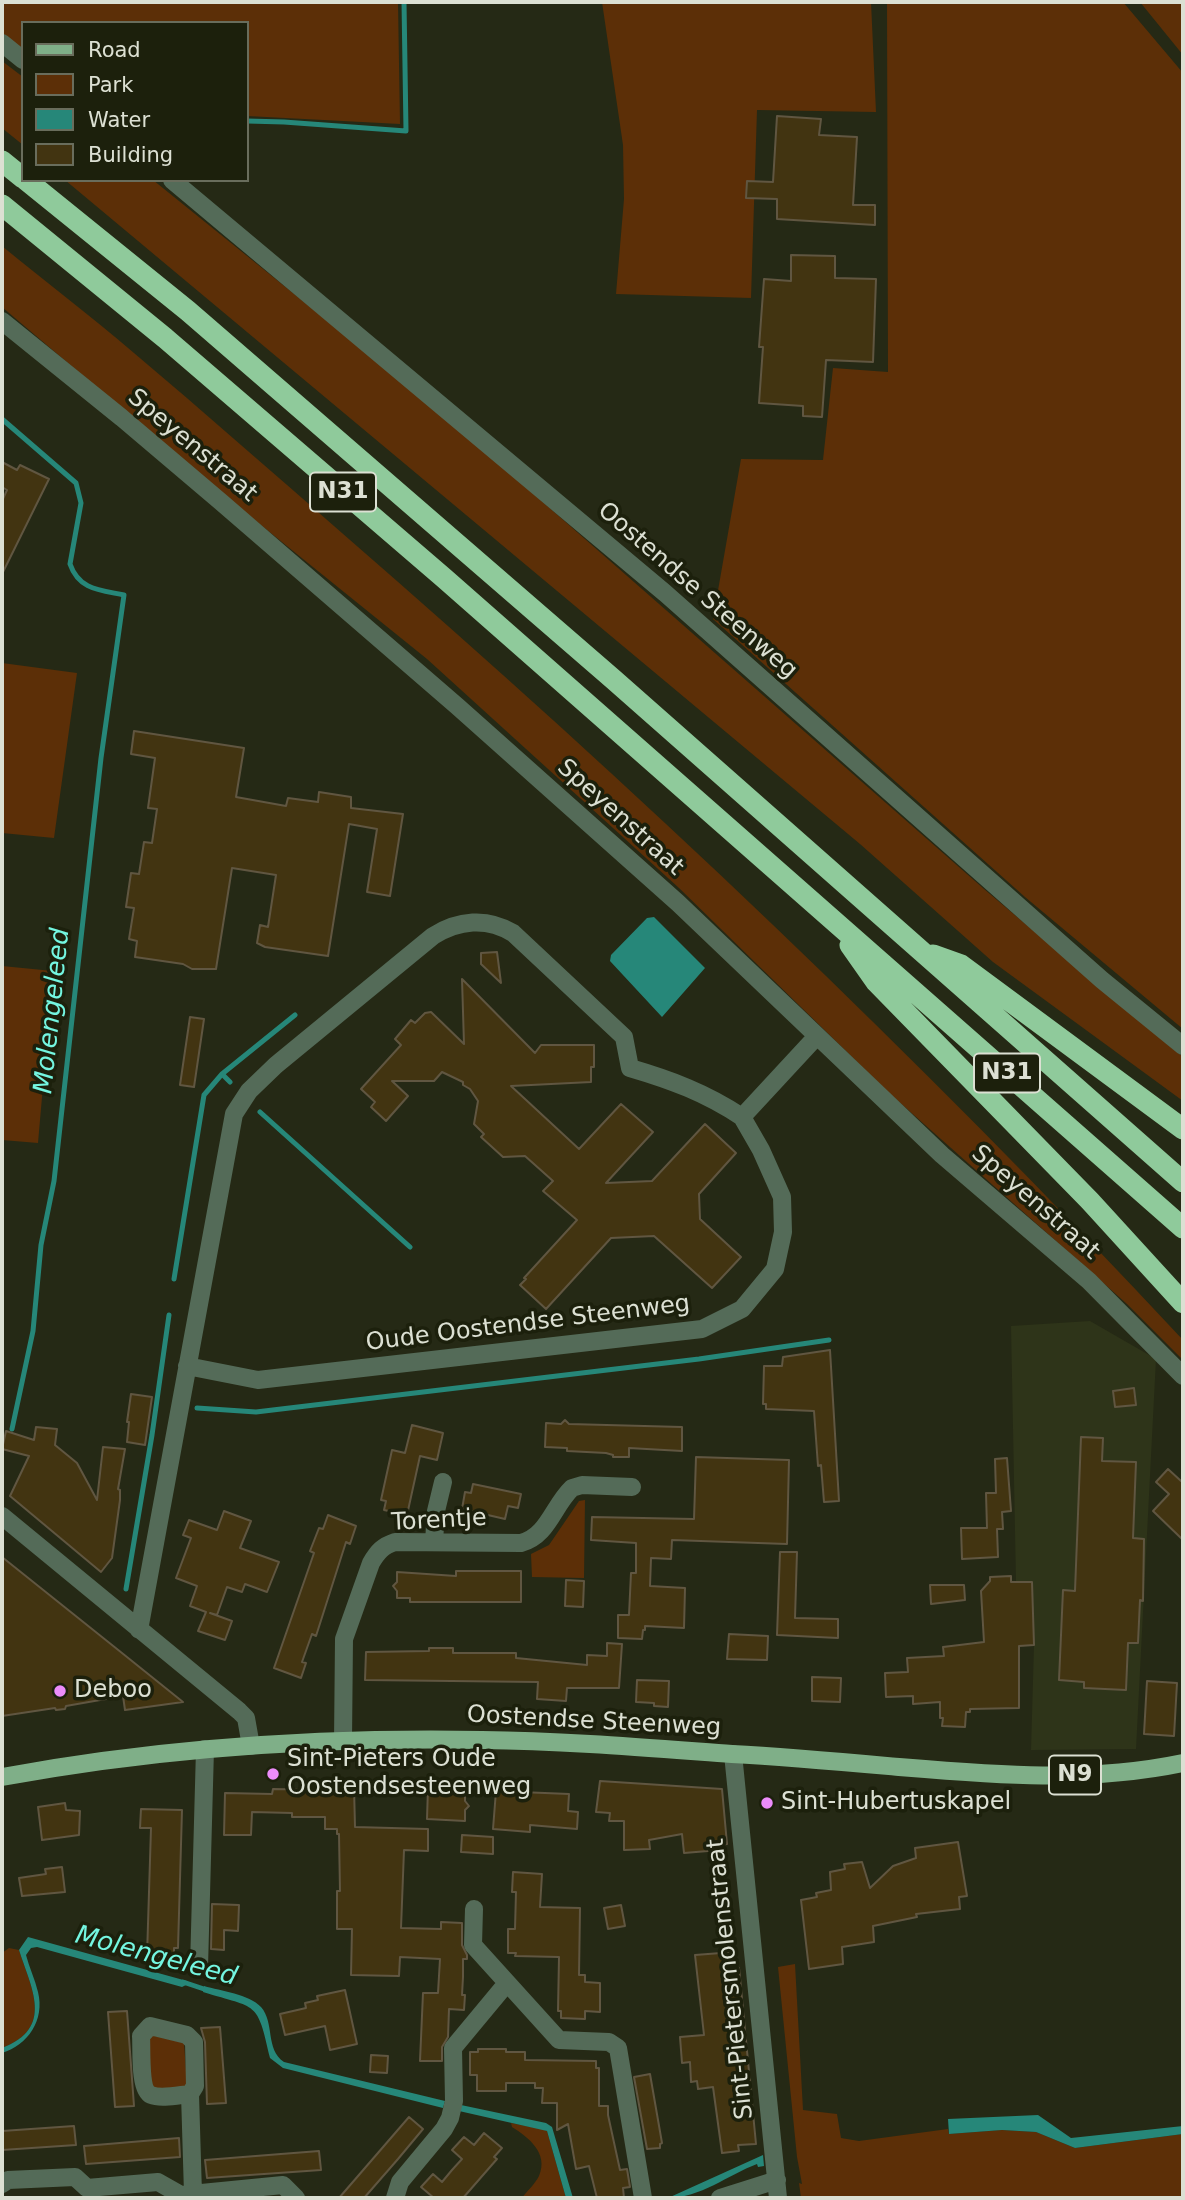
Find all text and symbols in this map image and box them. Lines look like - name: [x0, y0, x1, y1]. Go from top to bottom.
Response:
- legend: [21, 21, 248, 182]
- text: Road: [88, 38, 141, 62]
- text: Park: [88, 73, 133, 97]
- text: Water: [88, 108, 150, 132]
- text: Building: [88, 143, 173, 167]
- street label: Speyenstraat: [121, 384, 263, 508]
- road number: N31: [310, 472, 376, 512]
- street label: Oostendse Steenweg: [591, 497, 803, 685]
- street label: Speyenstraat: [551, 754, 689, 882]
- water label: Molengeleed: [29, 927, 77, 1095]
- road number: N31: [974, 1054, 1040, 1092]
- street label: Speyenstraat: [965, 1140, 1105, 1266]
- street label: Oude Oostendse Steenweg: [364, 1290, 692, 1358]
- street label: Torentje: [391, 1504, 487, 1538]
- place label: Deboo: [74, 1677, 152, 1705]
- marker: Deboo: [52, 1683, 68, 1699]
- street label: Oostendse Steenweg: [466, 1701, 722, 1743]
- place label: Sint-Pieters Oude Oostendsesteenweg: [287, 1746, 531, 1802]
- road number: N9: [1049, 1756, 1101, 1795]
- marker: Sint-Pieters Oude Oostendsesteenweg: [265, 1766, 281, 1782]
- place label: Sint-Hubertuskapel: [781, 1789, 1011, 1817]
- marker: Sint-Hubertuskapel: [759, 1795, 775, 1811]
- street label: Sint-Pietersmolenstraat: [702, 1837, 760, 2121]
- water label: Molengeleed: [72, 1920, 240, 1994]

